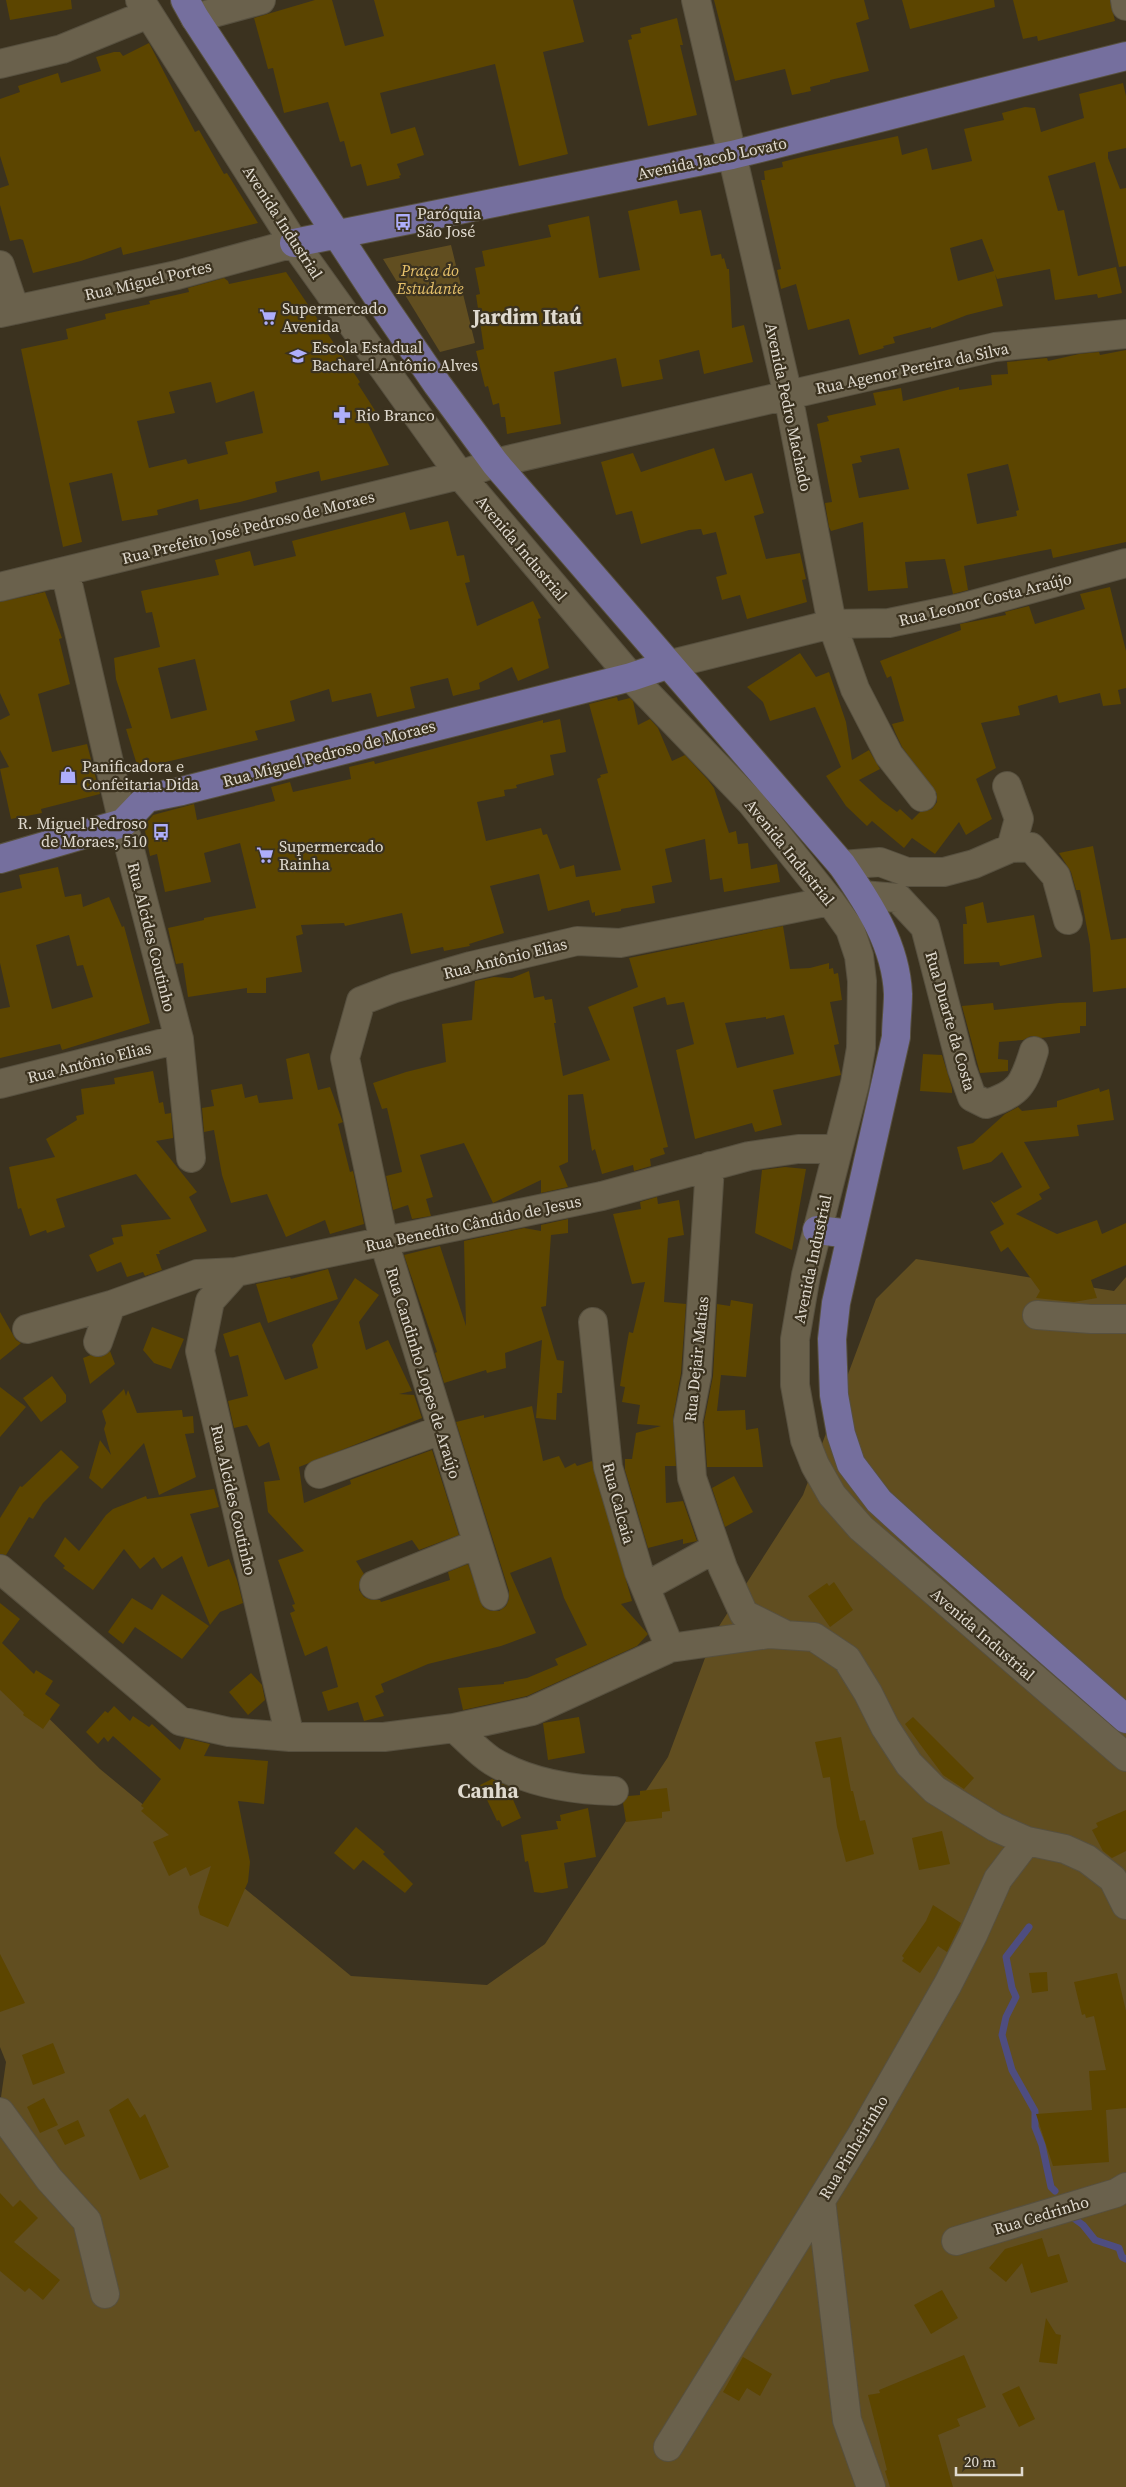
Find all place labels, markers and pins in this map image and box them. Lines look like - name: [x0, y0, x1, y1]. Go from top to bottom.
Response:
- place label: Paróquia São José: [417, 202, 482, 242]
- bus stop icon: Paróquia São José: [393, 212, 413, 232]
- place label: Supermercado Avenida: [282, 297, 387, 337]
- supermarket icon: Supermercado Avenida: [258, 307, 278, 327]
- place label: Escola Estadual Bacharel Antônio Alves: [312, 336, 478, 376]
- school or university icon: Escola Estadual Bacharel Antônio Alves: [288, 346, 308, 366]
- place label: Rio Branco: [356, 404, 435, 426]
- pharmacy icon: Rio Branco: [332, 405, 352, 425]
- place label: Panificadora e Confeitaria Dida: [82, 755, 200, 795]
- shop icon: Panificadora e Confeitaria Dida: [58, 765, 78, 785]
- place label: R. Miguel Pedroso de Moraes, 510: [17, 812, 147, 852]
- bus stop icon: R. Miguel Pedroso de Moraes, 510: [151, 822, 171, 842]
- place label: Supermercado Rainha: [279, 835, 384, 875]
- supermarket icon: Supermercado Rainha: [255, 845, 275, 865]

